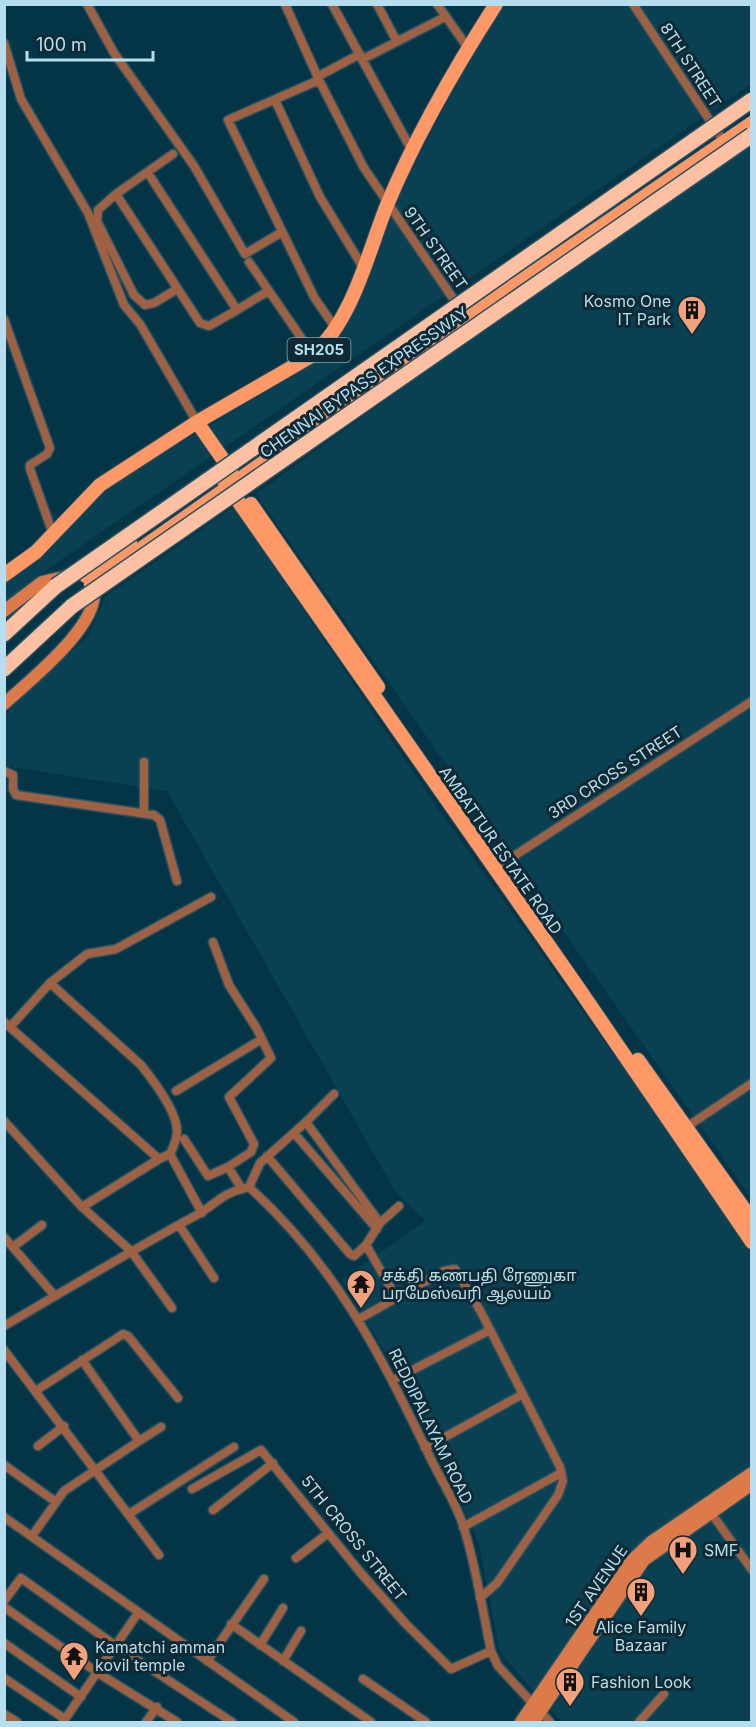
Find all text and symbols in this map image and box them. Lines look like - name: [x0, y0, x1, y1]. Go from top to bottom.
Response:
- street label: 8TH STREET: [656, 19, 726, 111]
- scale bar: [27, 24, 153, 62]
- text: 100 m: [36, 34, 87, 55]
- street label: 9TH STREET: [400, 202, 472, 294]
- place label: Kosmo One IT Park: [584, 291, 671, 329]
- building icon: Kosmo One IT Park: [676, 294, 708, 336]
- street label: CHENNAI BYPASS EXPRESSWAY: [256, 302, 472, 462]
- road number: SH205: [288, 338, 350, 362]
- street label: 3RD CROSS STREET: [544, 721, 686, 823]
- street label: AMBATTUR ESTATE ROAD: [435, 762, 567, 938]
- place label: சக்தி கணபதி ரேணுகா பரமேஸ்வரி ஆலயம்: [382, 1265, 576, 1305]
- temple icon: சக்தி கணபதி ரேணுகா பரமேஸ்வரி ஆலயம்: [345, 1268, 377, 1310]
- street label: REDDIPALAYAM ROAD: [385, 1345, 477, 1507]
- street label: 5TH CROSS STREET: [297, 1471, 411, 1605]
- hospital icon: SMF: [667, 1534, 699, 1576]
- place label: SMF: [704, 1540, 738, 1560]
- street label: 1ST AVENUE: [560, 1541, 632, 1631]
- building icon: Alice Family Bazaar: [625, 1576, 657, 1618]
- place label: Alice Family Bazaar: [596, 1617, 686, 1655]
- place label: Kamatchi amman kovil temple: [95, 1637, 225, 1675]
- temple icon: Kamatchi amman kovil temple: [58, 1640, 90, 1682]
- building icon: Fashion Look: [554, 1666, 586, 1708]
- place label: Fashion Look: [591, 1672, 692, 1692]

